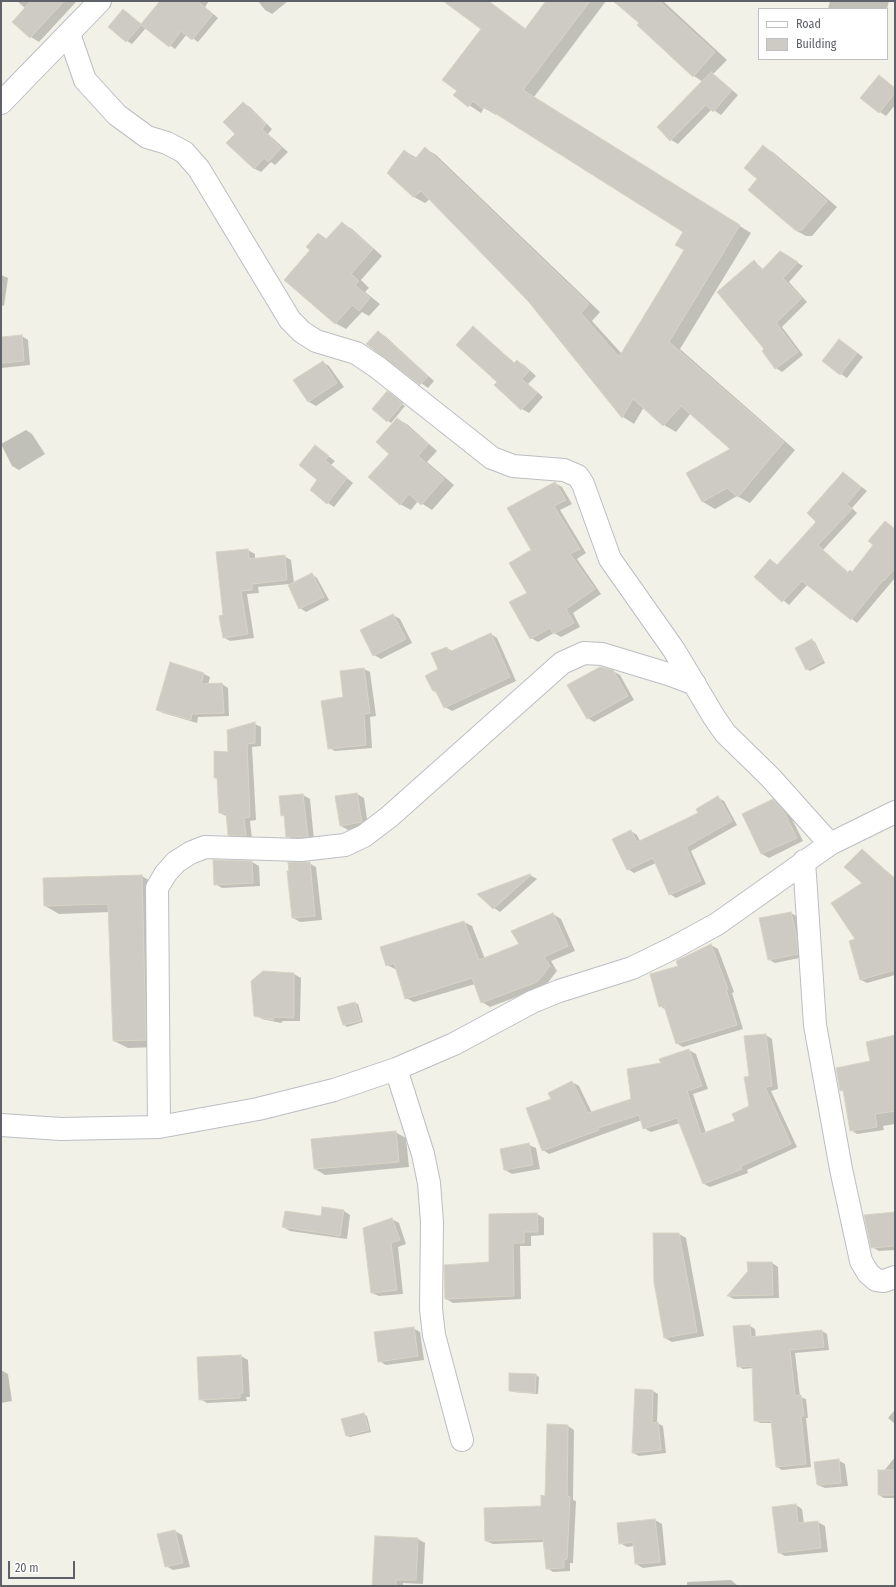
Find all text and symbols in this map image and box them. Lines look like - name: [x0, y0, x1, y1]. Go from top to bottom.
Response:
- legend: [758, 8, 888, 60]
- text: Road: [796, 17, 821, 31]
- text: Building: [796, 37, 836, 51]
- scale bar: [10, 1553, 77, 1579]
- text: 20 m: [15, 1561, 39, 1575]

